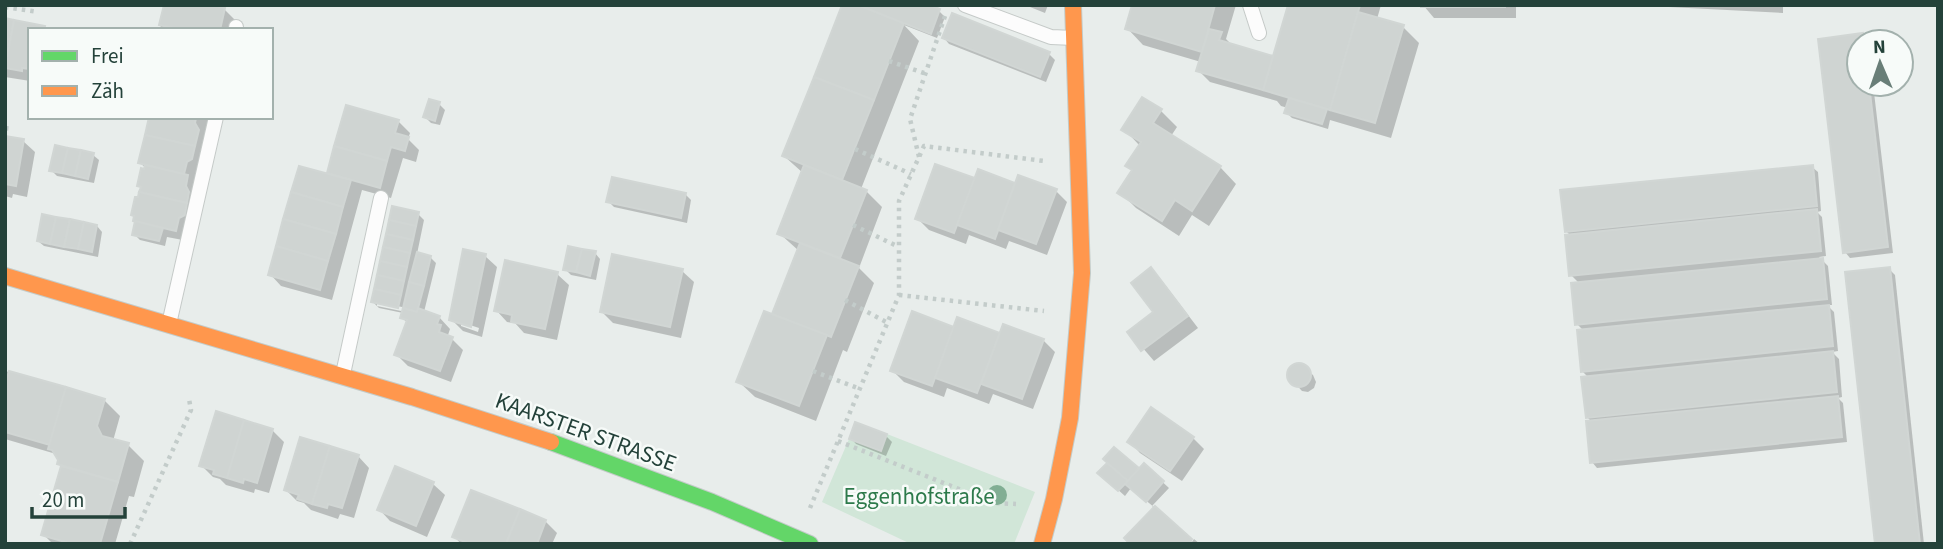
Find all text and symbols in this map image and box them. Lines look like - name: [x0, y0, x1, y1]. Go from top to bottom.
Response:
- legend: [28, 28, 273, 119]
- north arrow: [1845, 28, 1915, 98]
- text: N: [1873, 34, 1886, 61]
- text: Frei: [91, 41, 124, 71]
- text: Zäh: [91, 76, 124, 106]
- street label: KAARSTER STRASSE: [491, 384, 681, 480]
- scale bar: [32, 476, 124, 520]
- park label: Eggenhofstraße: [843, 480, 995, 513]
- text: 20 m: [42, 485, 84, 515]

